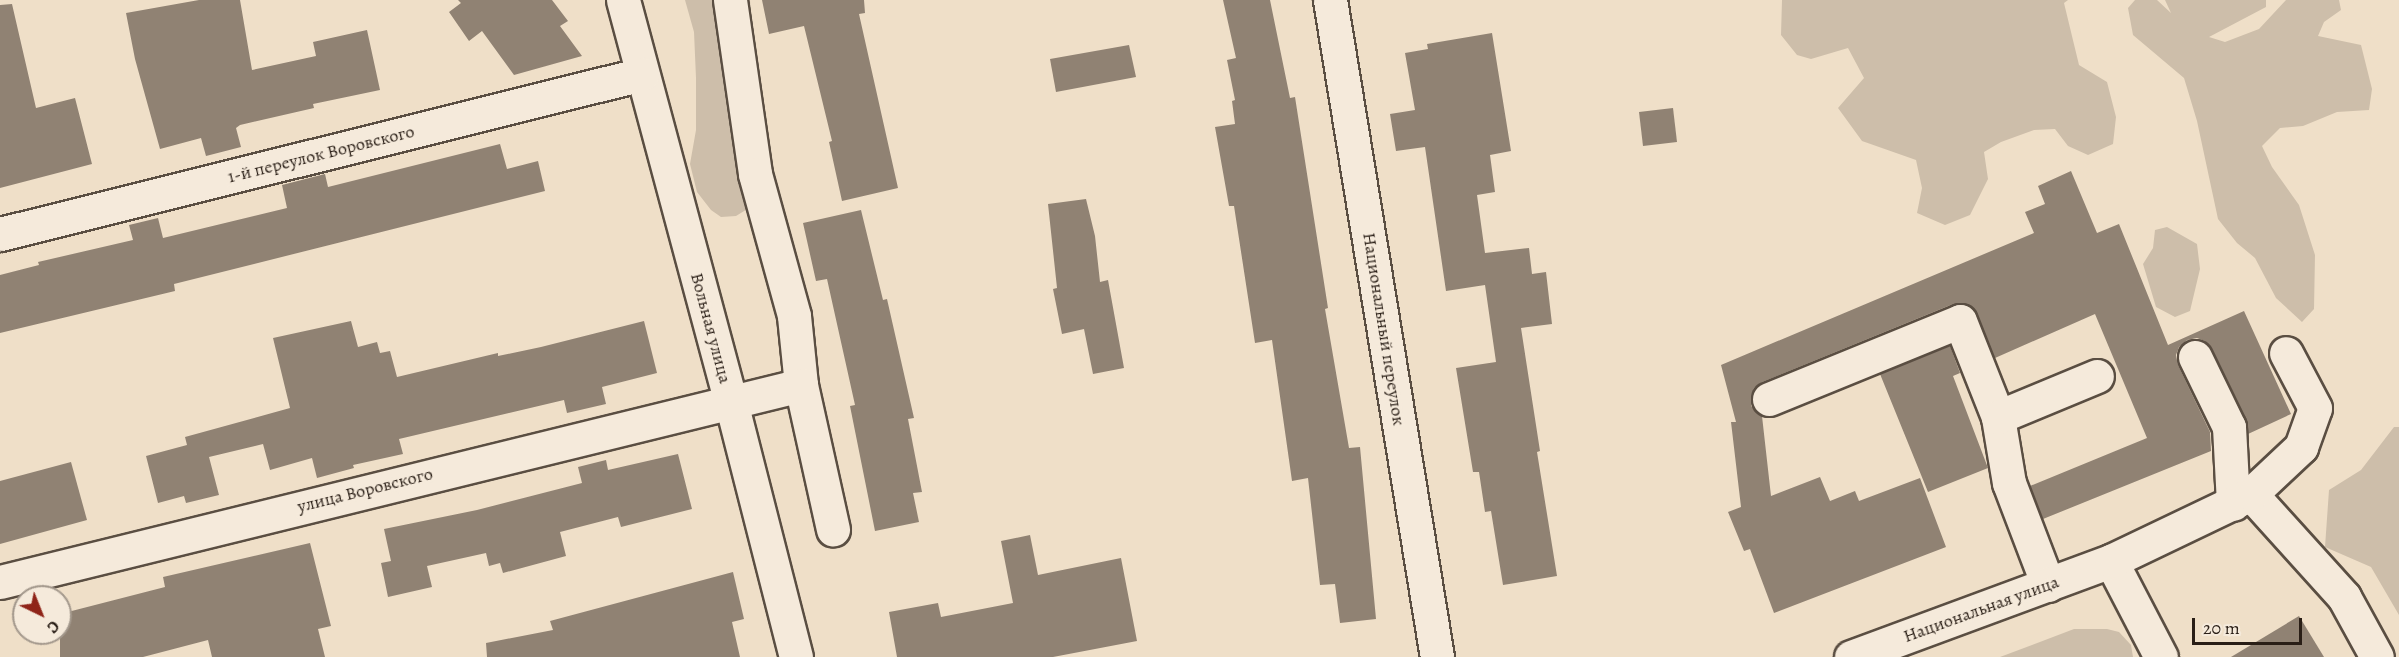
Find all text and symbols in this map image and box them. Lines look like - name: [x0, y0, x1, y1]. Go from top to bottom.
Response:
- street label: 1-й переулок Воровского: [225, 120, 417, 188]
- street label: Национальный переулок: [1358, 231, 1410, 427]
- street label: Вольная улица: [686, 270, 736, 386]
- street label: улица Воровского: [295, 463, 435, 517]
- street label: Национальная улица: [1900, 571, 2062, 647]
- north arrow: [12, 585, 72, 645]
- scale bar: [2195, 606, 2304, 644]
- text: С: [42, 615, 64, 638]
- text: 20 m: [2203, 616, 2240, 640]

